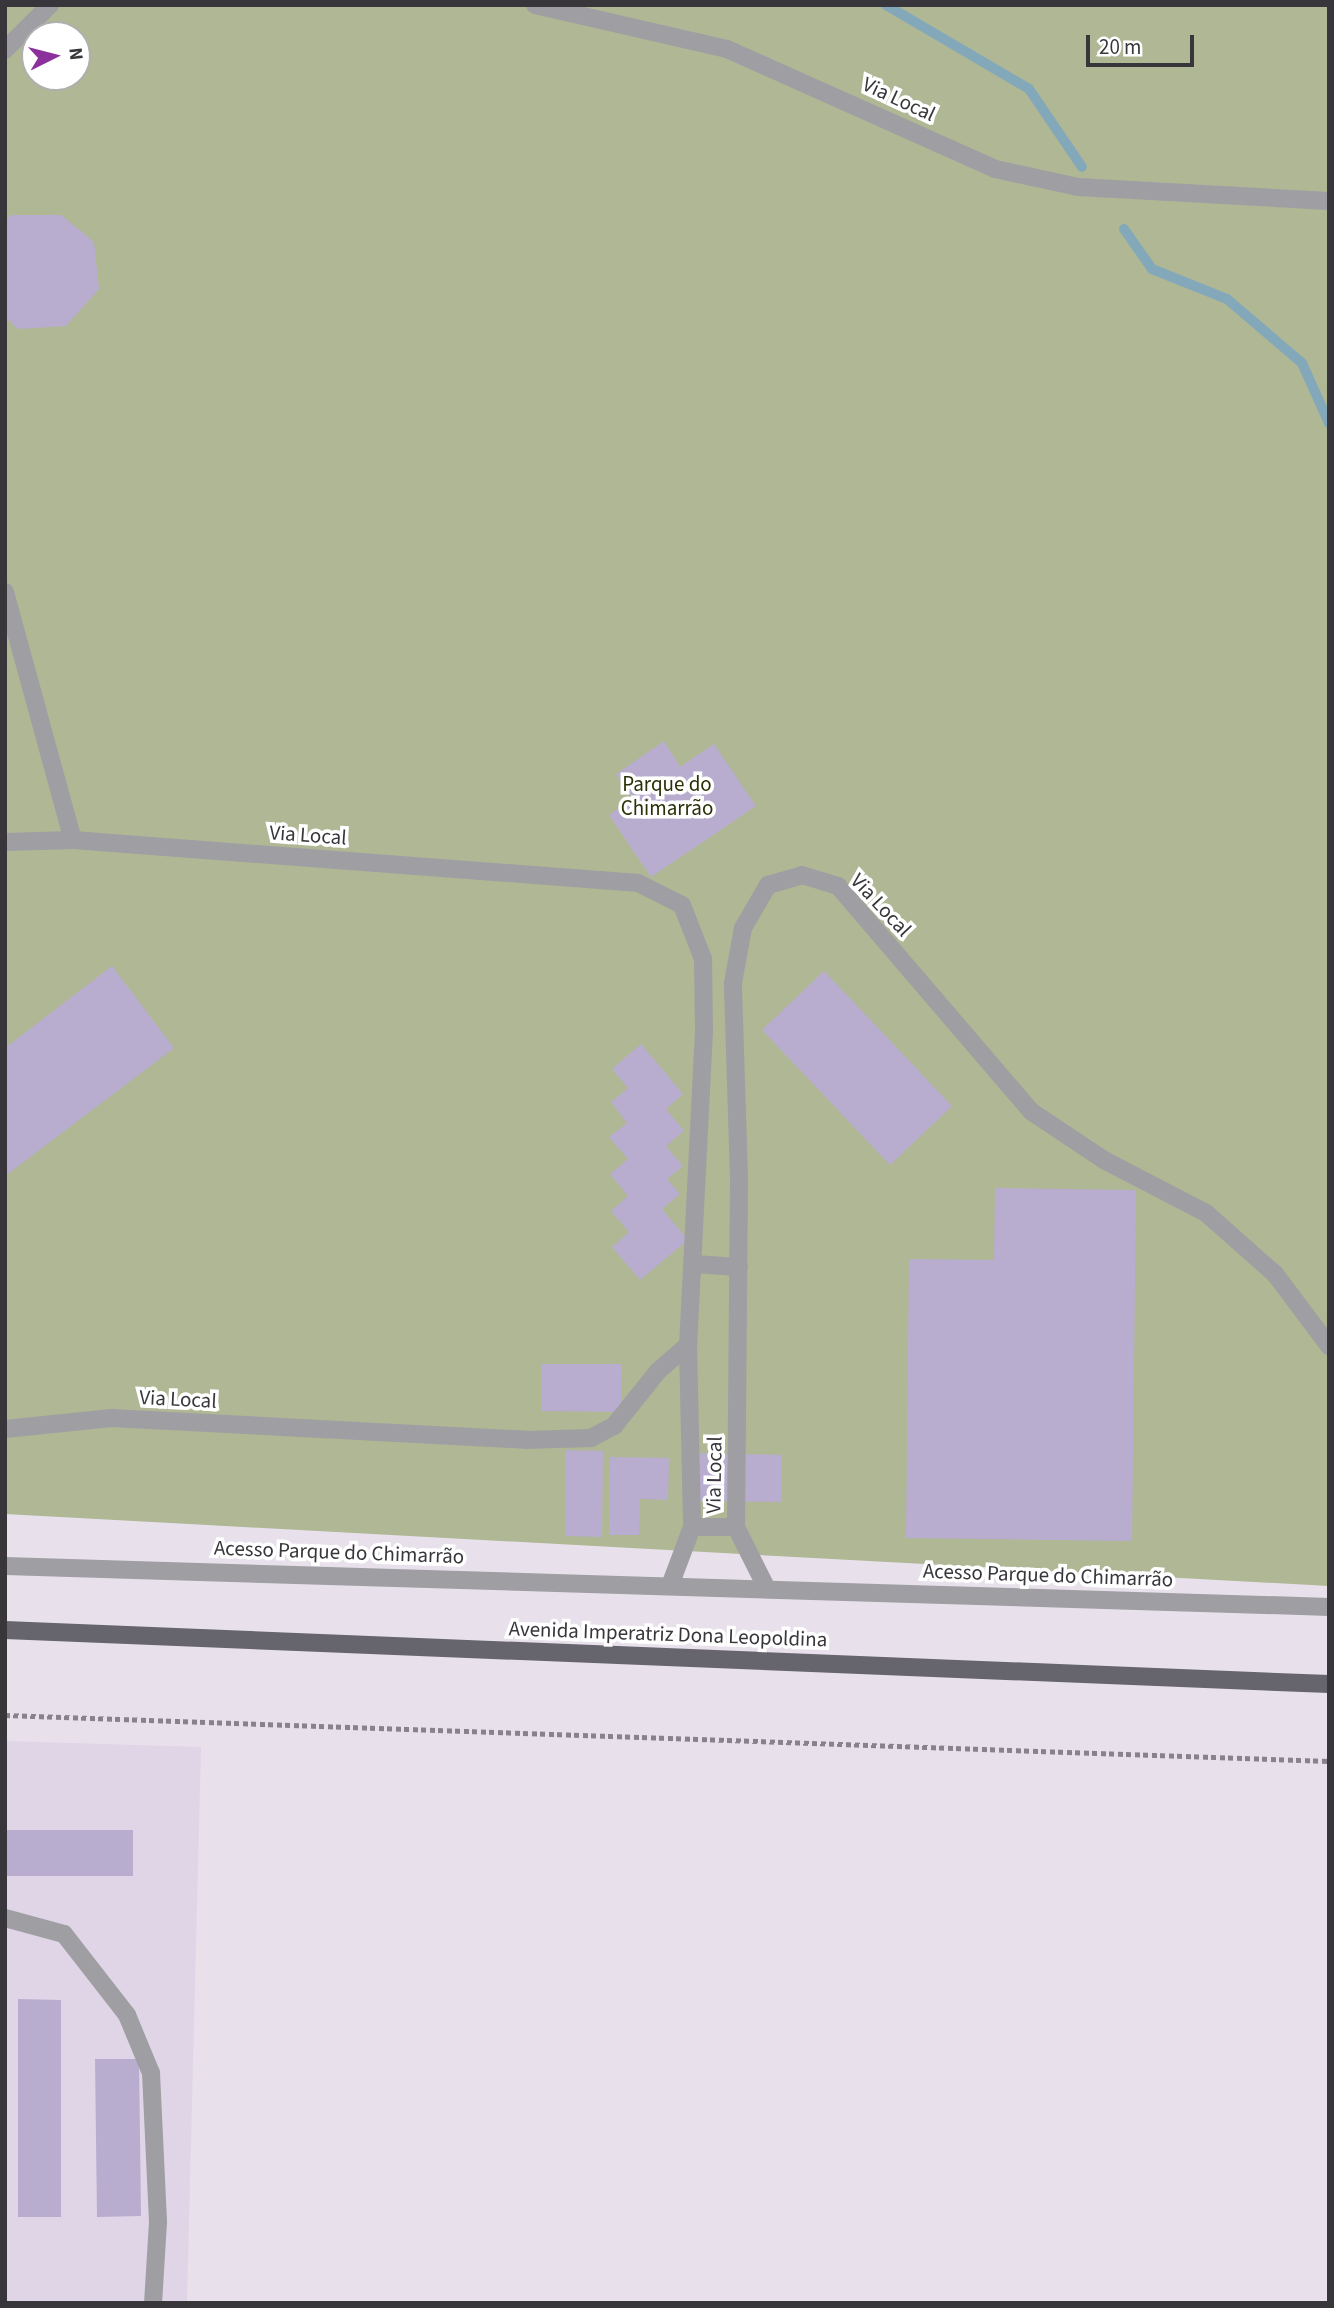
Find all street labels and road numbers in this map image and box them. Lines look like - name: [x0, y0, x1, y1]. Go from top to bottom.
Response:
- street label: Via Local: [859, 71, 939, 127]
- street label: Via Local: [269, 820, 347, 850]
- street label: Via Local: [845, 868, 917, 942]
- street label: Via Local: [139, 1384, 217, 1414]
- street label: Via Local: [701, 1436, 727, 1514]
- street label: Acesso Parque do Chimarrão: [213, 1535, 465, 1569]
- street label: Acesso Parque do Chimarrão: [922, 1558, 1174, 1592]
- street label: Avenida Imperatriz Dona Leopoldina: [508, 1616, 828, 1652]

